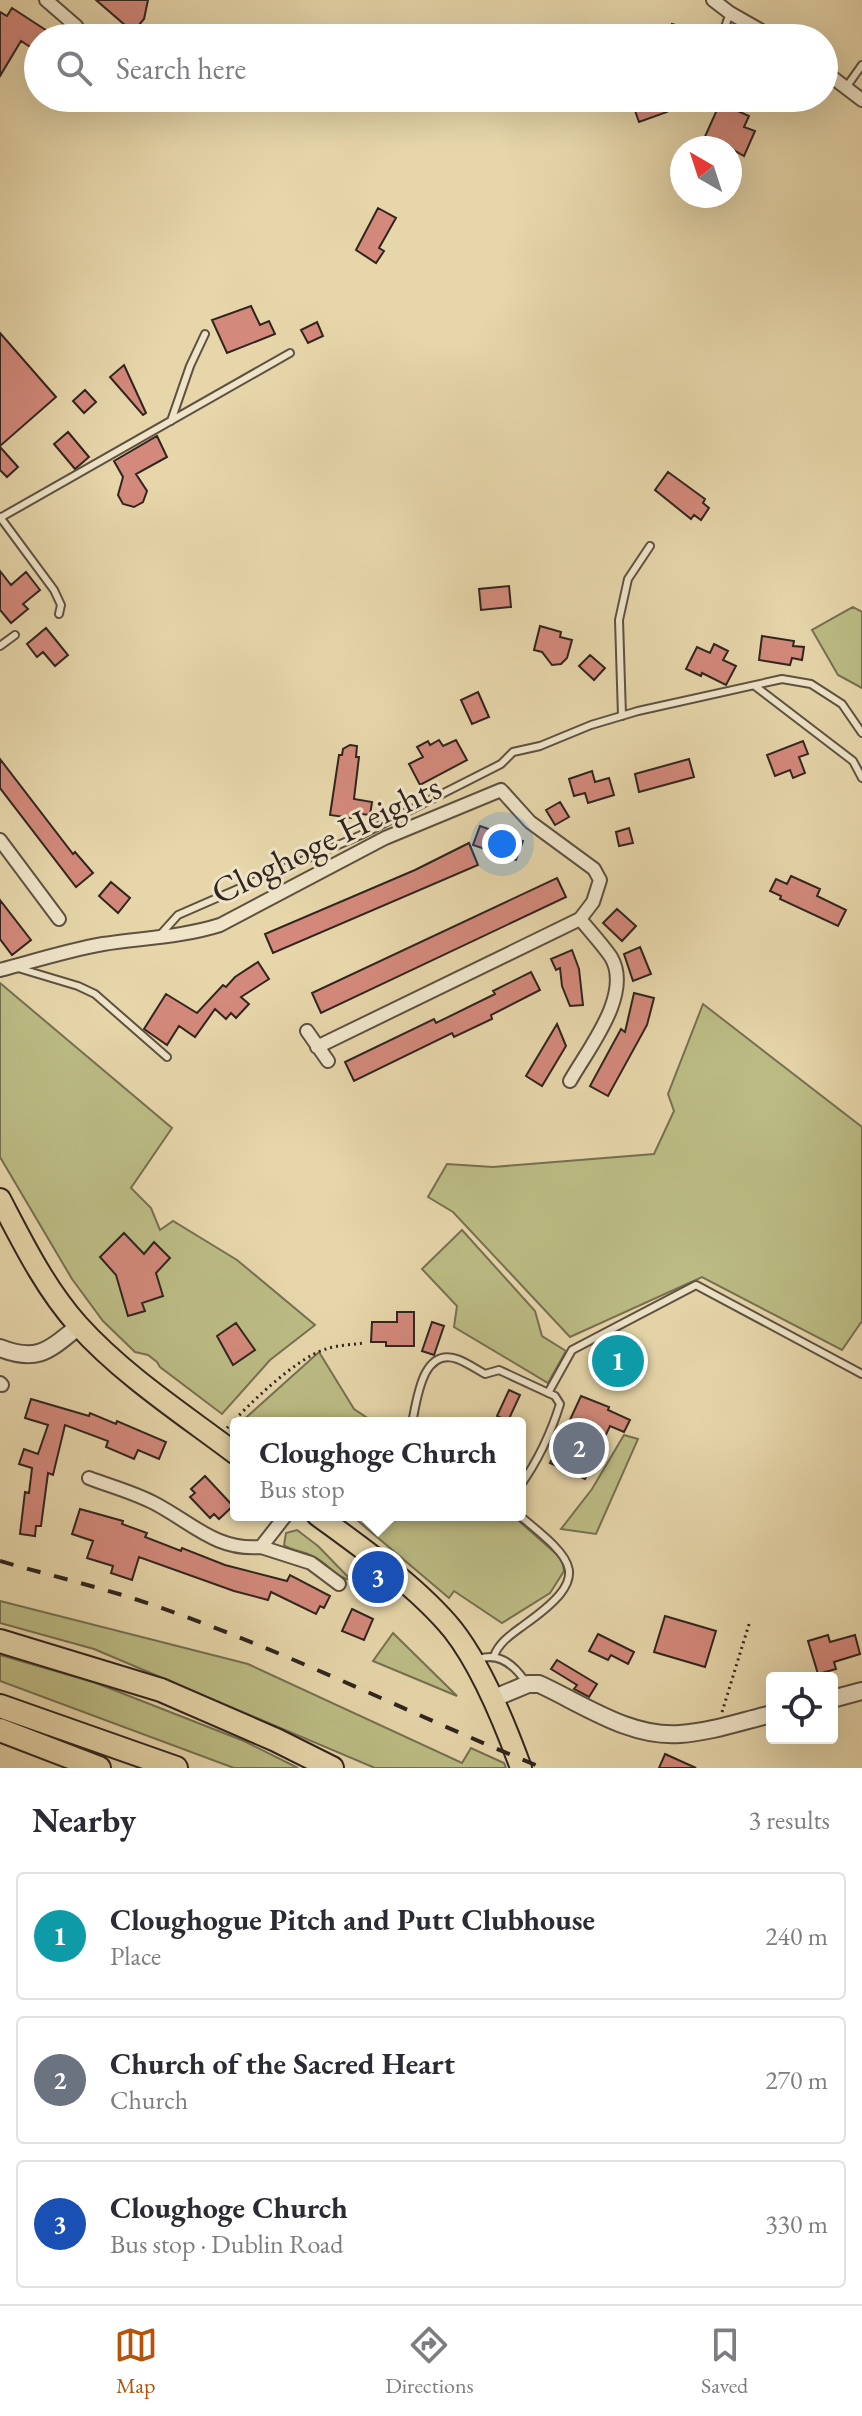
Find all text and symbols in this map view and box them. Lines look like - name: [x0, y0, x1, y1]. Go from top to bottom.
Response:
- search box: [24, 24, 838, 112]
- icon: search: [52, 46, 96, 90]
- text: Search here: [116, 49, 246, 88]
- north arrow: [670, 136, 742, 208]
- street label: Cloghoge Heights: [203, 763, 449, 915]
- your location: [482, 824, 522, 864]
- pin: 1: [592, 1331, 644, 1391]
- popup: [230, 1417, 526, 1521]
- pin: 2: [553, 1418, 605, 1478]
- text: Cloughoge Church: [259, 1433, 497, 1472]
- text: Bus stop: [259, 1472, 345, 1506]
- pin: 3: [352, 1547, 404, 1607]
- map controls: [766, 1672, 838, 1744]
- button: locate: [766, 1672, 838, 1744]
- text: Nearby: [32, 1798, 136, 1842]
- text: 3 results: [749, 1803, 830, 1837]
- text: Cloughogue Pitch and Putt Clubhouse: [110, 1900, 595, 1939]
- text: 1: [53, 1919, 67, 1953]
- text: 240 m: [765, 1919, 828, 1953]
- text: Place: [110, 1939, 161, 1973]
- text: Church of the Sacred Heart: [110, 2044, 455, 2083]
- text: 2: [53, 2063, 67, 2097]
- text: 270 m: [765, 2063, 828, 2097]
- text: Church: [110, 2083, 188, 2117]
- text: Cloughoge Church: [110, 2188, 348, 2227]
- text: 3: [53, 2207, 67, 2241]
- text: 330 m: [765, 2207, 828, 2241]
- text: Bus stop · Dublin Road: [110, 2227, 343, 2261]
- tab: Map: [114, 2323, 158, 2400]
- tab: Directions: [385, 2323, 474, 2400]
- tab: Saved: [701, 2323, 748, 2400]

